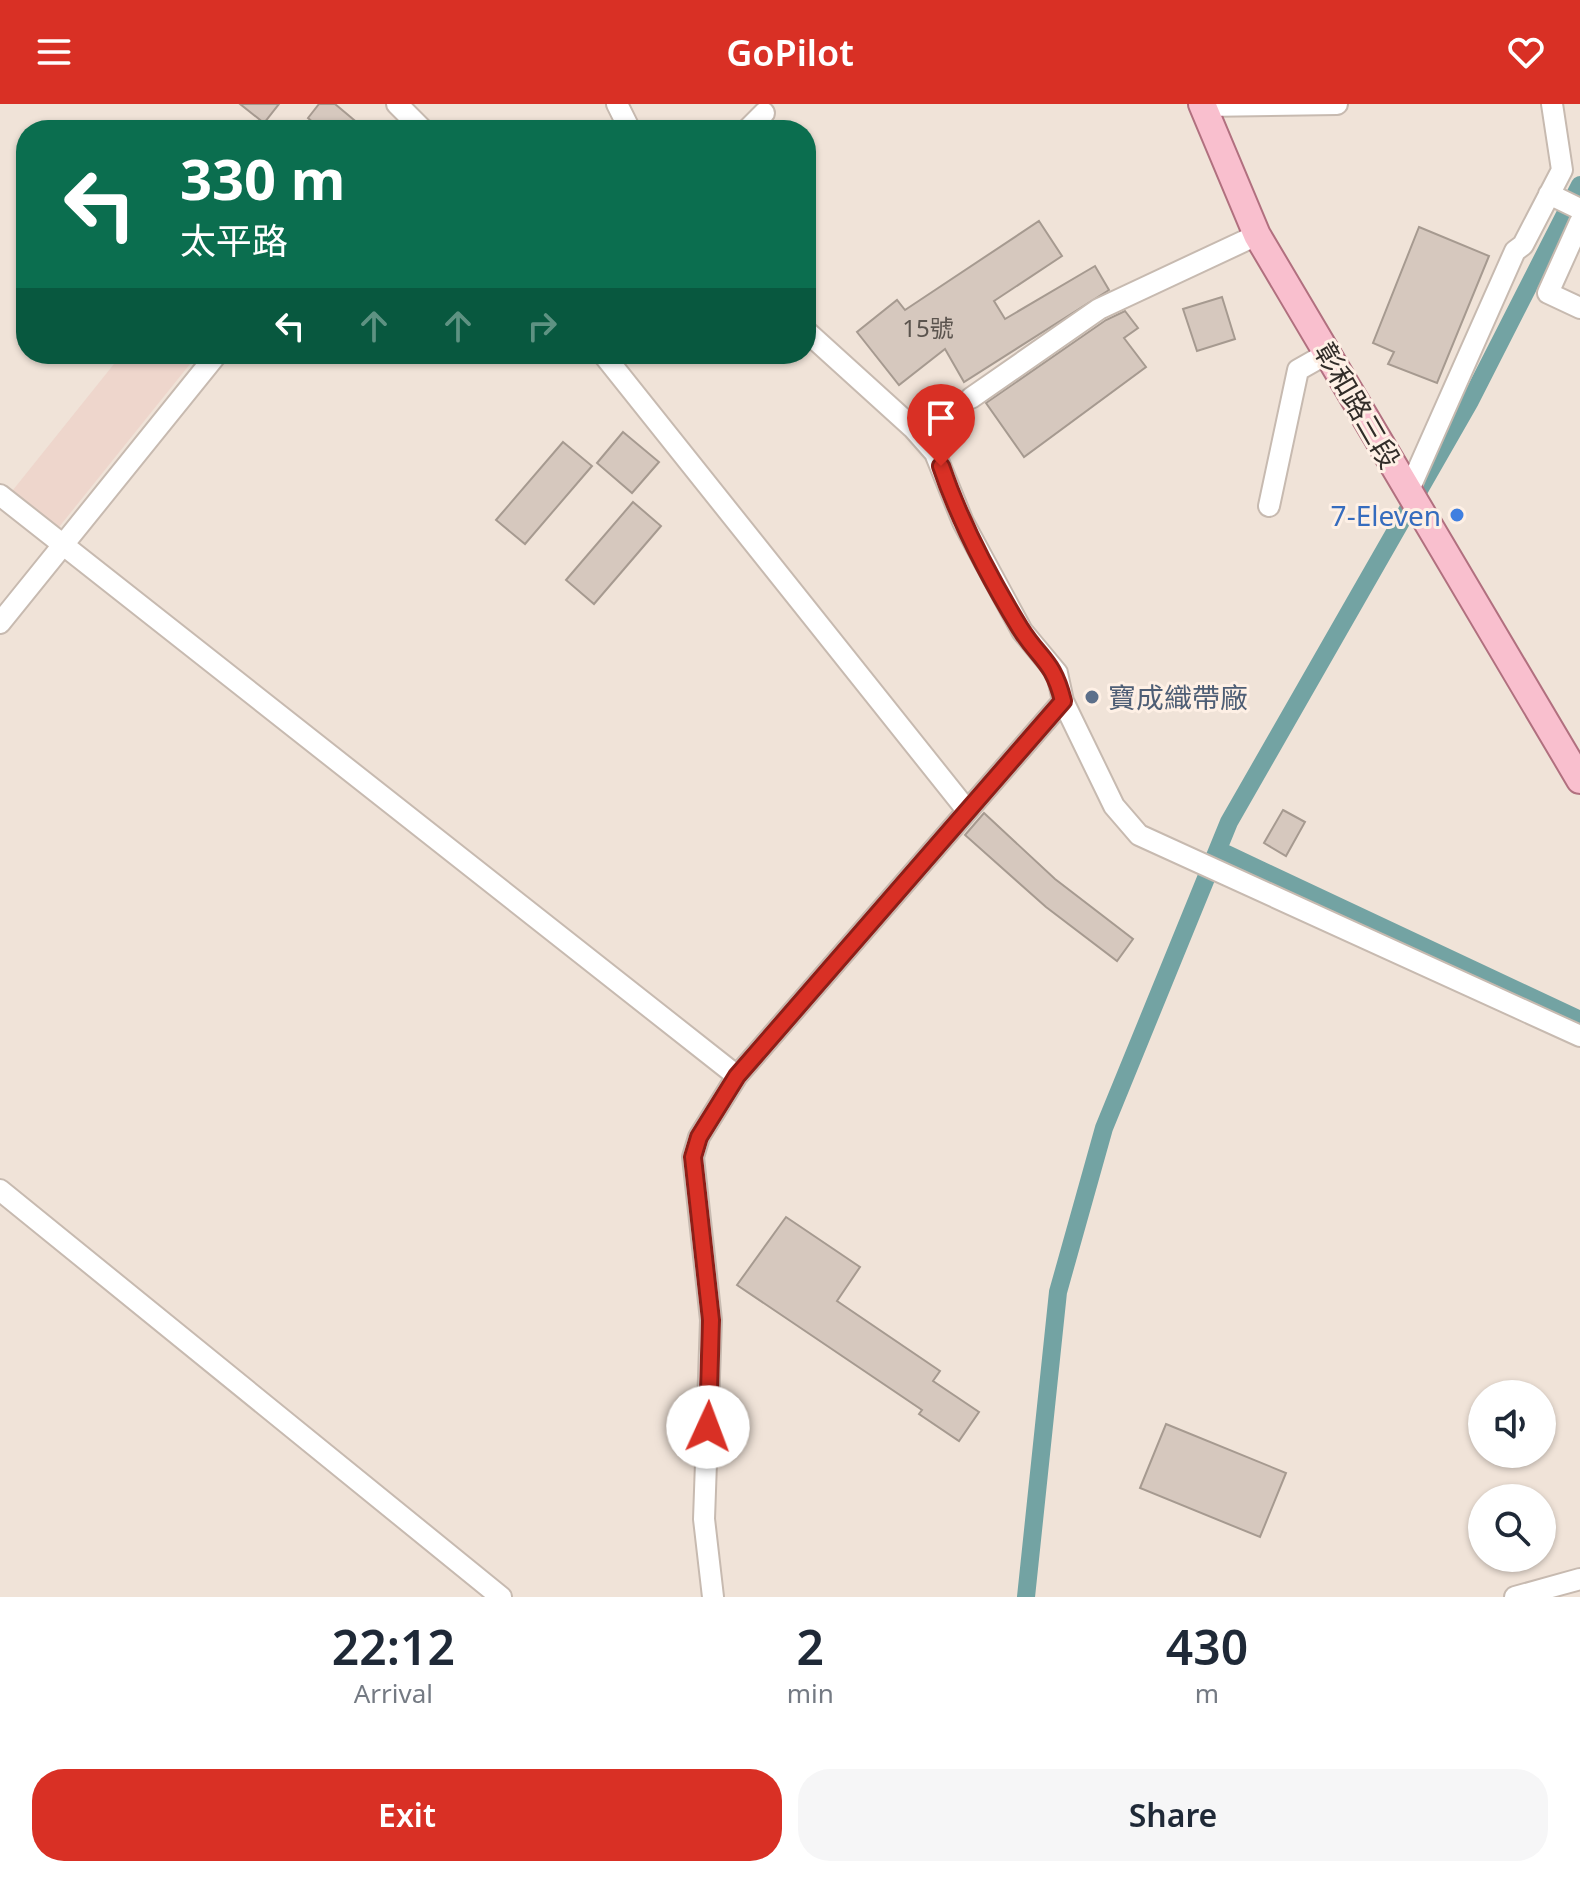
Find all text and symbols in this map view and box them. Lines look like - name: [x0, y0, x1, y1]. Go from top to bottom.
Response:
- text: GoPilot: [726, 28, 854, 77]
- icon: menu: [32, 30, 76, 74]
- icon: heart: [1504, 30, 1548, 74]
- text: 330 m: [180, 140, 345, 216]
- icon: left: [48, 152, 152, 256]
- text: 太平路: [180, 216, 288, 265]
- icon: left: [268, 304, 312, 348]
- icon: ahead: [352, 304, 396, 348]
- icon: ahead: [436, 304, 480, 348]
- icon: right: [520, 304, 564, 348]
- house number: 15號: [902, 311, 954, 344]
- street label: 彰和路三段: [1307, 335, 1409, 475]
- pin: [907, 384, 975, 466]
- icon: arrive: [919, 396, 963, 440]
- place label: 7-Eleven: [1331, 496, 1441, 534]
- marker: 7-Eleven: [1448, 506, 1466, 524]
- place label: 寶成織帶廠: [1108, 678, 1248, 716]
- marker: 寶成織帶廠: [1083, 688, 1101, 706]
- map controls: [1468, 1380, 1556, 1572]
- button: sound: [1468, 1380, 1556, 1468]
- position arrow: [666, 1385, 750, 1469]
- button: search: [1468, 1484, 1556, 1572]
- text: 22:12: [332, 1614, 455, 1679]
- text: 2: [797, 1614, 824, 1679]
- text: 430: [1166, 1614, 1248, 1679]
- text: Arrival: [354, 1675, 433, 1711]
- text: min: [787, 1675, 834, 1711]
- text: m: [1195, 1675, 1219, 1711]
- button: Exit: [32, 1769, 782, 1861]
- button: Share: [798, 1769, 1548, 1861]

